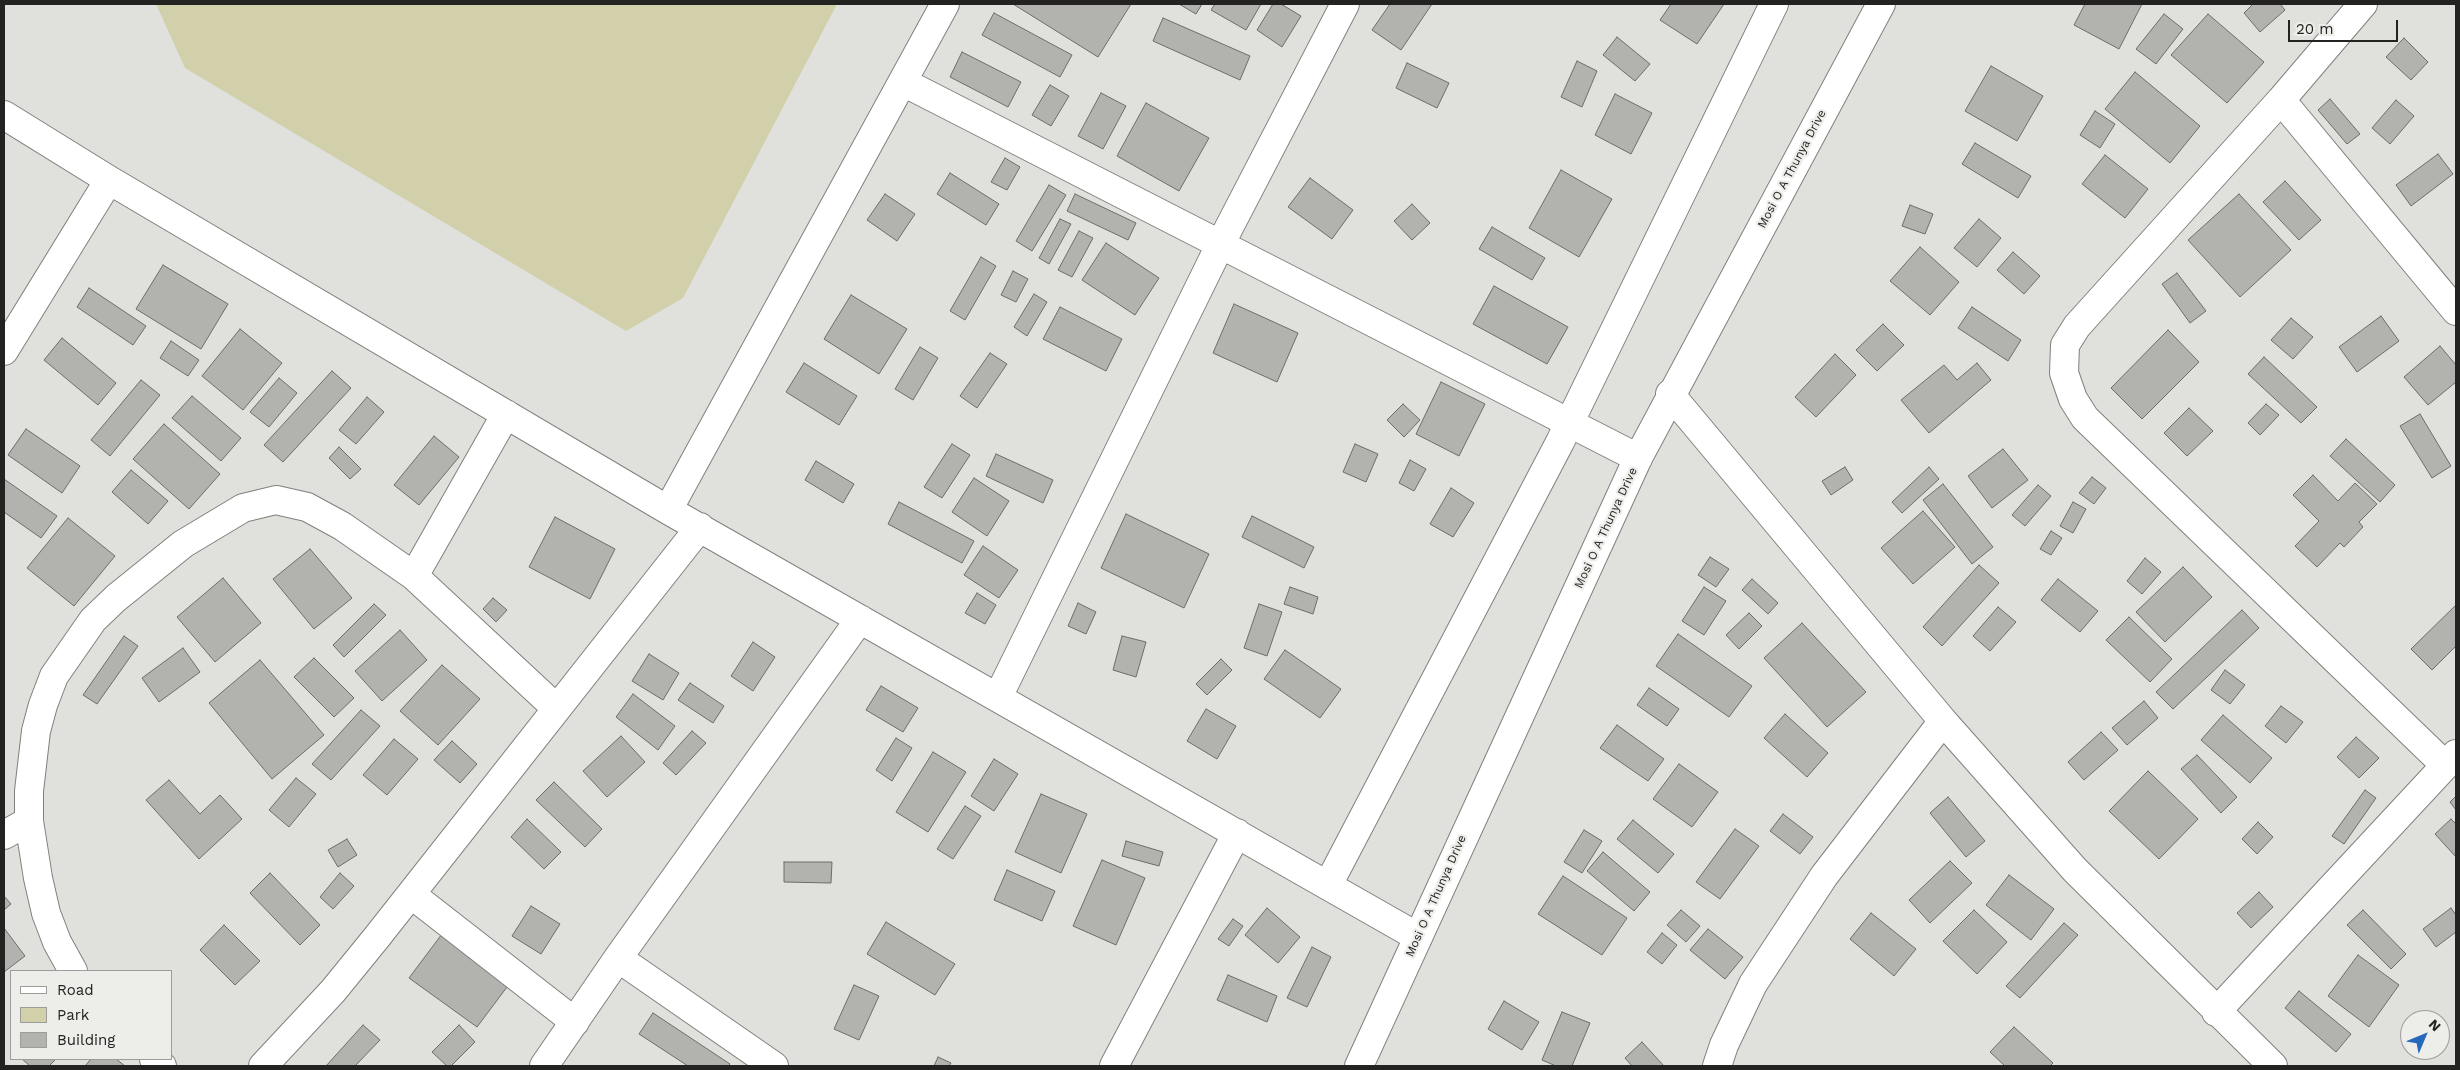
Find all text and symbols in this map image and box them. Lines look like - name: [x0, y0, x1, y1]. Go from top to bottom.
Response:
- scale bar: [2290, 10, 2400, 42]
- text: 20 m: [2296, 20, 2334, 38]
- street label: Mosi O A Thunya Drive: [1755, 107, 1829, 231]
- street label: Mosi O A Thunya Drive: [1572, 465, 1640, 591]
- street label: Mosi O A Thunya Drive: [1403, 833, 1469, 959]
- legend: [10, 970, 172, 1060]
- text: Road: [57, 981, 94, 999]
- text: Park: [57, 1006, 89, 1024]
- north arrow: [2400, 1010, 2450, 1060]
- text: N: [2426, 1016, 2444, 1034]
- text: Building: [57, 1031, 115, 1049]

